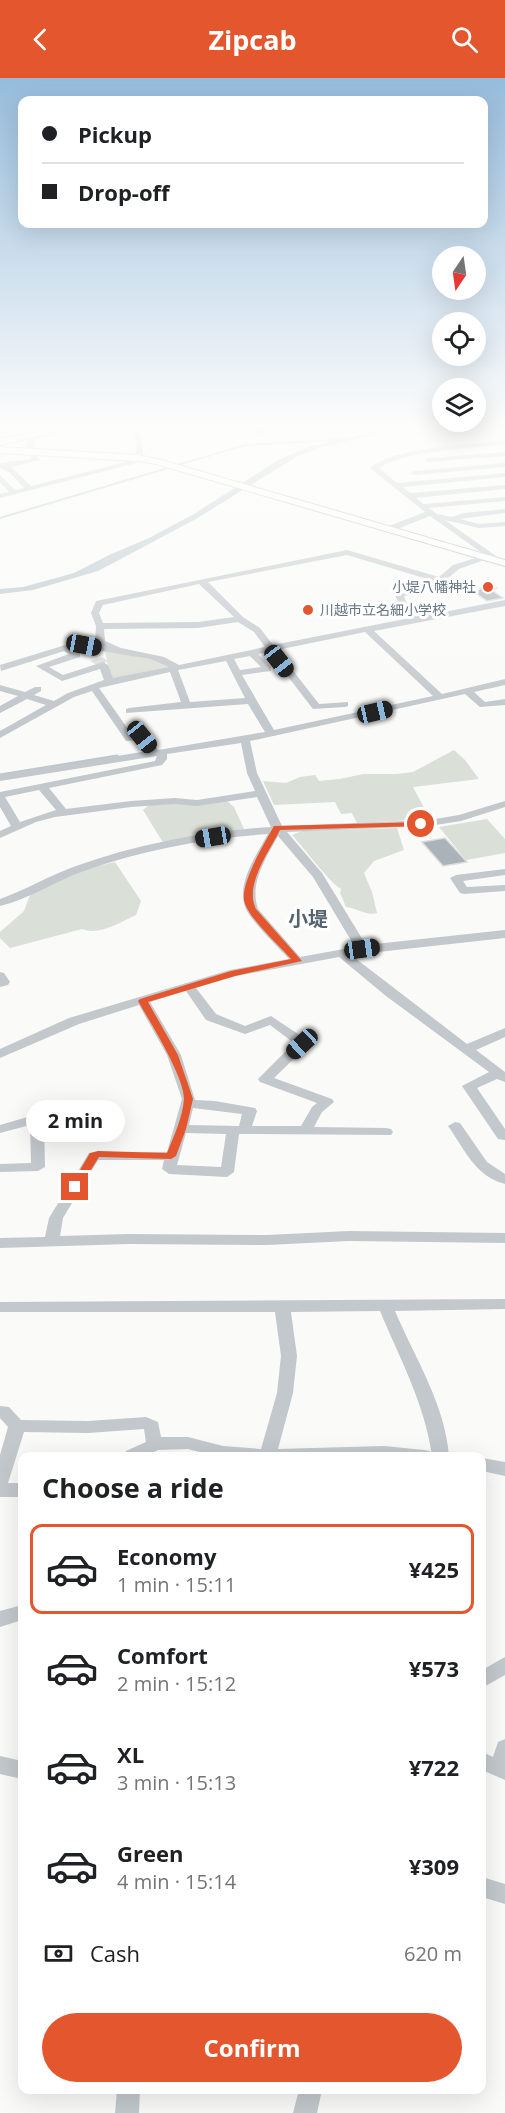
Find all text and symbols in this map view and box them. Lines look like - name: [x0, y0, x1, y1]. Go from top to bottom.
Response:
- text: Zipcab: [208, 21, 297, 58]
- icon: back: [24, 23, 57, 56]
- icon: search: [448, 23, 481, 56]
- text: Pickup: [78, 119, 152, 149]
- text: Drop-off: [78, 177, 170, 207]
- north arrow: [432, 246, 486, 300]
- map controls: [432, 246, 486, 432]
- button: locate: [432, 312, 486, 366]
- button: layers: [432, 378, 486, 432]
- place label: 小堤八幡神社: [392, 577, 476, 596]
- marker: 小堤八幡神社: [481, 580, 495, 594]
- place label: 川越市立名細小学校: [320, 600, 446, 619]
- marker: 川越市立名細小学校: [301, 603, 315, 617]
- car: [65, 633, 103, 657]
- car: [261, 641, 297, 681]
- car: [355, 699, 395, 725]
- car: [124, 717, 160, 757]
- route start: [407, 810, 434, 837]
- car: [194, 825, 232, 849]
- district label: 小堤: [288, 905, 328, 932]
- car: [343, 938, 381, 960]
- car: [283, 1025, 321, 1063]
- callout: 2 min: [26, 1100, 124, 1142]
- text: 2 min: [48, 1107, 103, 1134]
- route end: [61, 1173, 88, 1200]
- text: Choose a ride: [42, 1469, 224, 1506]
- text: Economy: [117, 1541, 216, 1571]
- icon: car: [45, 1542, 99, 1596]
- text: ¥425: [409, 1554, 459, 1584]
- text: 1 min · 15:11: [117, 1571, 236, 1598]
- text: Comfort: [117, 1640, 208, 1670]
- icon: car: [45, 1641, 99, 1695]
- text: ¥573: [409, 1653, 459, 1683]
- text: 2 min · 15:12: [117, 1670, 236, 1697]
- text: XL: [117, 1739, 144, 1769]
- icon: car: [45, 1740, 99, 1794]
- text: ¥722: [409, 1752, 459, 1782]
- text: 3 min · 15:13: [117, 1769, 236, 1796]
- text: Green: [117, 1838, 183, 1868]
- icon: car: [45, 1839, 99, 1893]
- text: ¥309: [409, 1851, 459, 1881]
- text: 4 min · 15:14: [117, 1868, 236, 1895]
- icon: cash: [42, 1937, 75, 1970]
- text: Cash: [90, 1938, 140, 1968]
- text: 620 m: [404, 1940, 462, 1967]
- button: Confirm: [42, 2013, 462, 2082]

